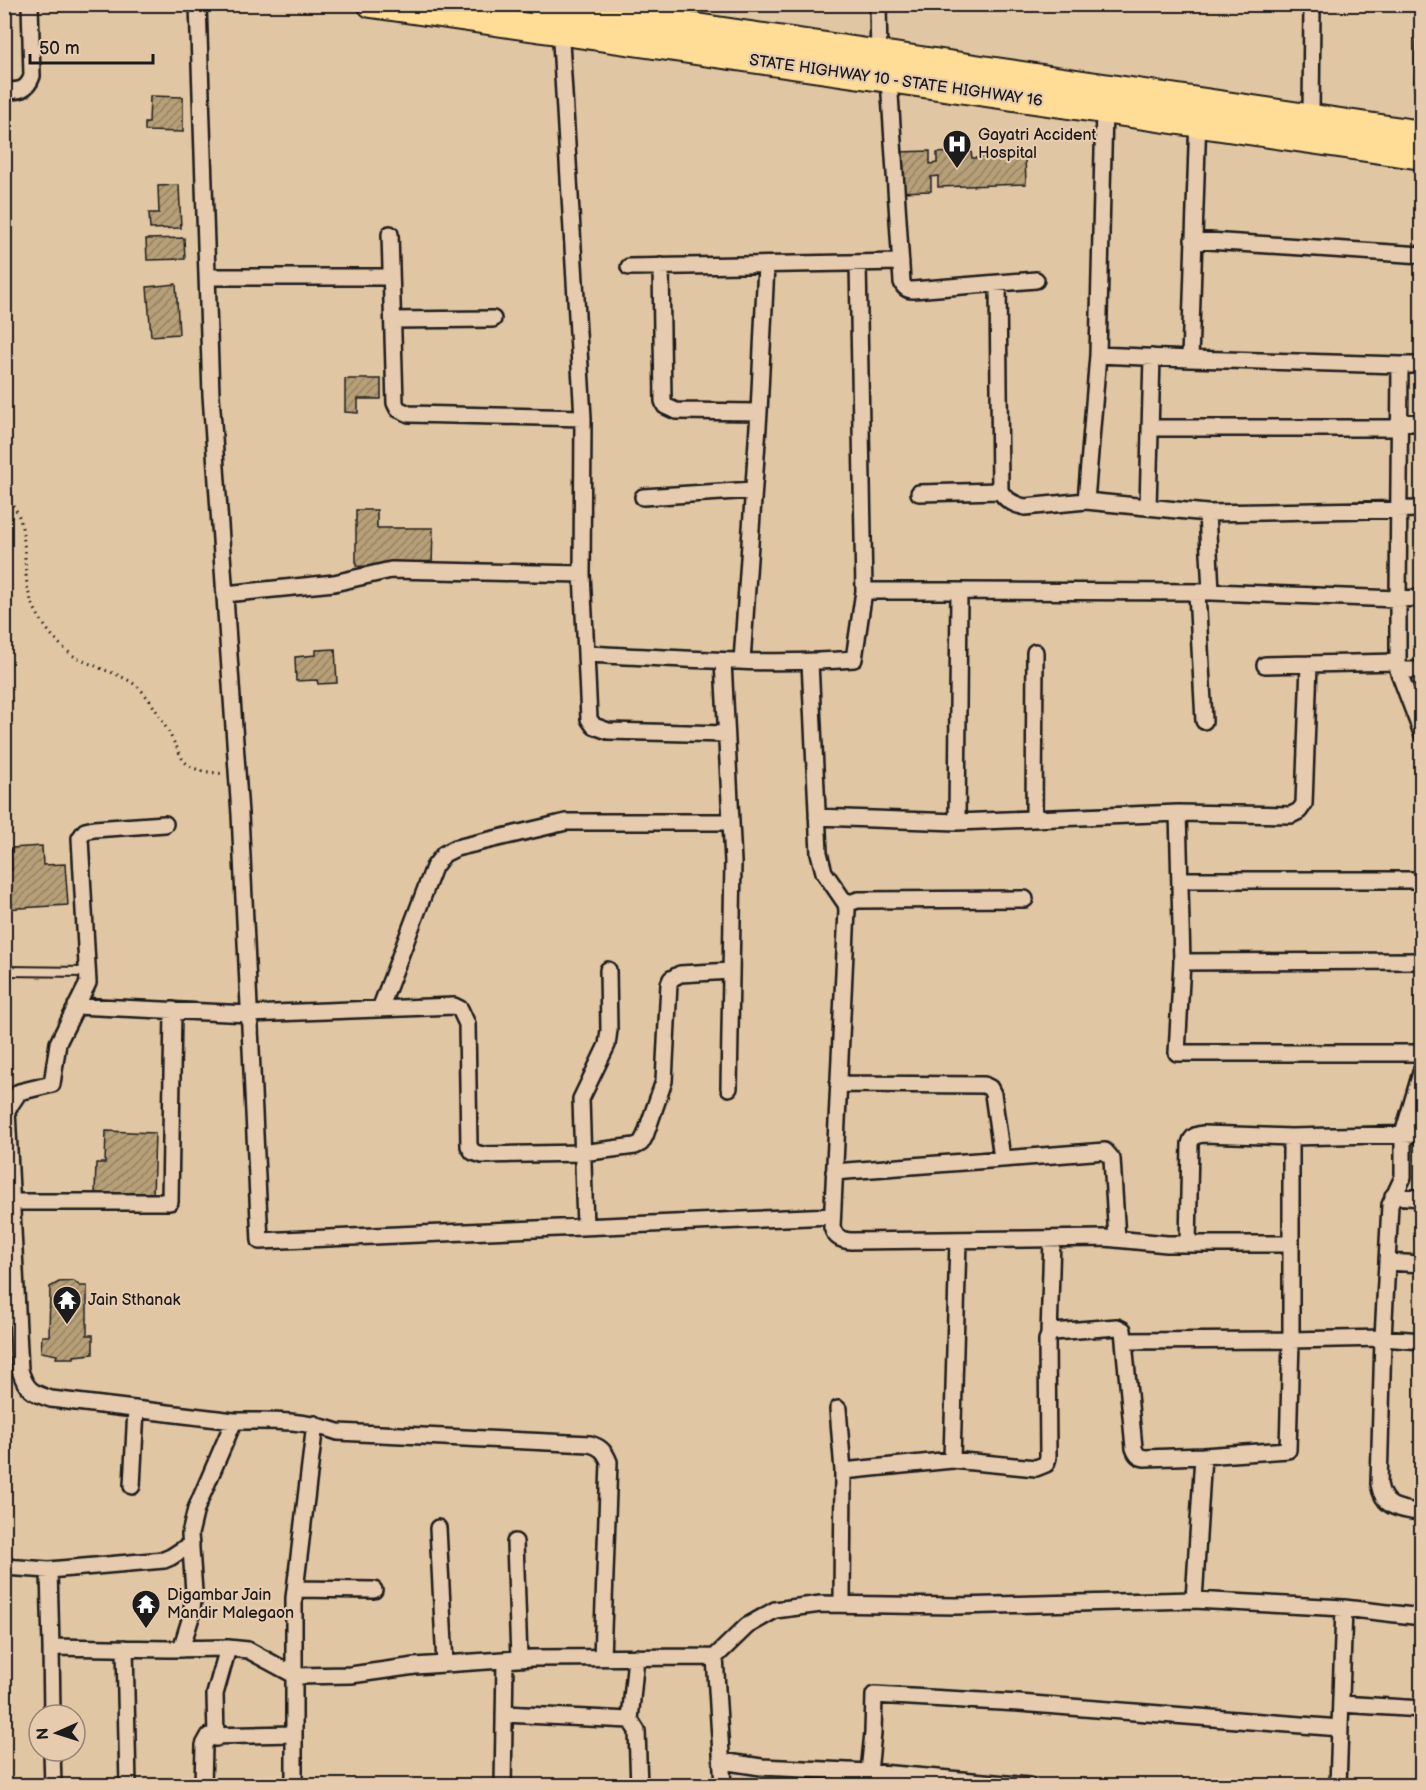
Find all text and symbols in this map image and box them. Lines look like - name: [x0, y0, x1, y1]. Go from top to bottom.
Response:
- scale bar: [30, 27, 153, 65]
- text: 50 m: [39, 38, 80, 59]
- street label: STATE HIGHWAY 10 - STATE HIGHWAY 16: [748, 51, 1044, 111]
- place label: Gayatri Accident Hospital: [978, 126, 1097, 163]
- hospital icon: Gayatri Accident Hospital: [941, 128, 973, 170]
- temple icon: Jain Sthanak: [51, 1284, 83, 1326]
- place label: Jain Sthanak: [88, 1291, 180, 1310]
- place label: Digambar Jain Mandir Malegaon: [167, 1586, 294, 1623]
- temple icon: Digambar Jain Mandir Malegaon: [130, 1588, 162, 1630]
- north arrow: [27, 1703, 87, 1763]
- text: N: [34, 1727, 53, 1740]

